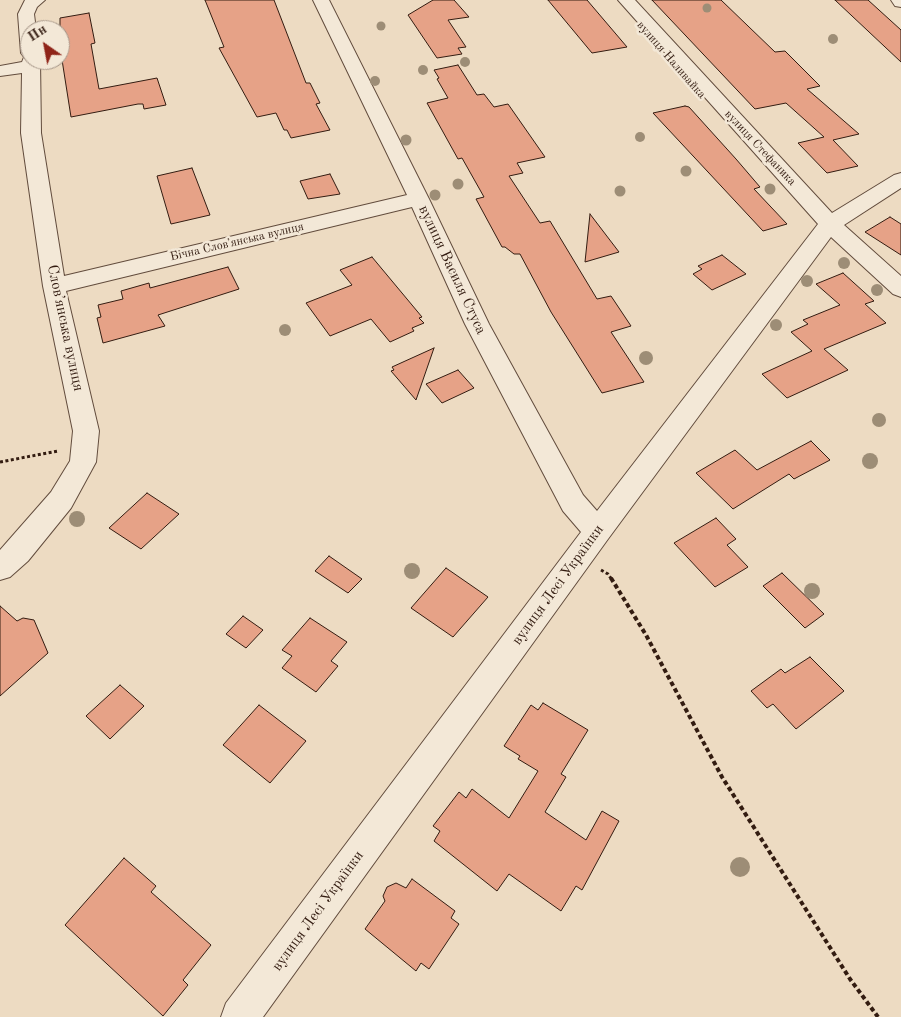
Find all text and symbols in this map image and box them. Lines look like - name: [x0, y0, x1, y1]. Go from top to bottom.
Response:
- street label: вулиця Наливайка: [633, 18, 709, 102]
- north arrow: [20, 20, 70, 70]
- text: Пн: [25, 22, 49, 44]
- street label: вулиця Стефаника: [721, 107, 799, 189]
- street label: вулиця Василя Стуса: [414, 203, 490, 337]
- street label: Бічна Словʼянська вулиця: [169, 220, 305, 264]
- street label: Словʼянська вулиця: [43, 263, 87, 393]
- street label: вулиця Лесі Українки: [508, 521, 608, 649]
- street label: вулиця Лесі Українки: [268, 847, 368, 975]

